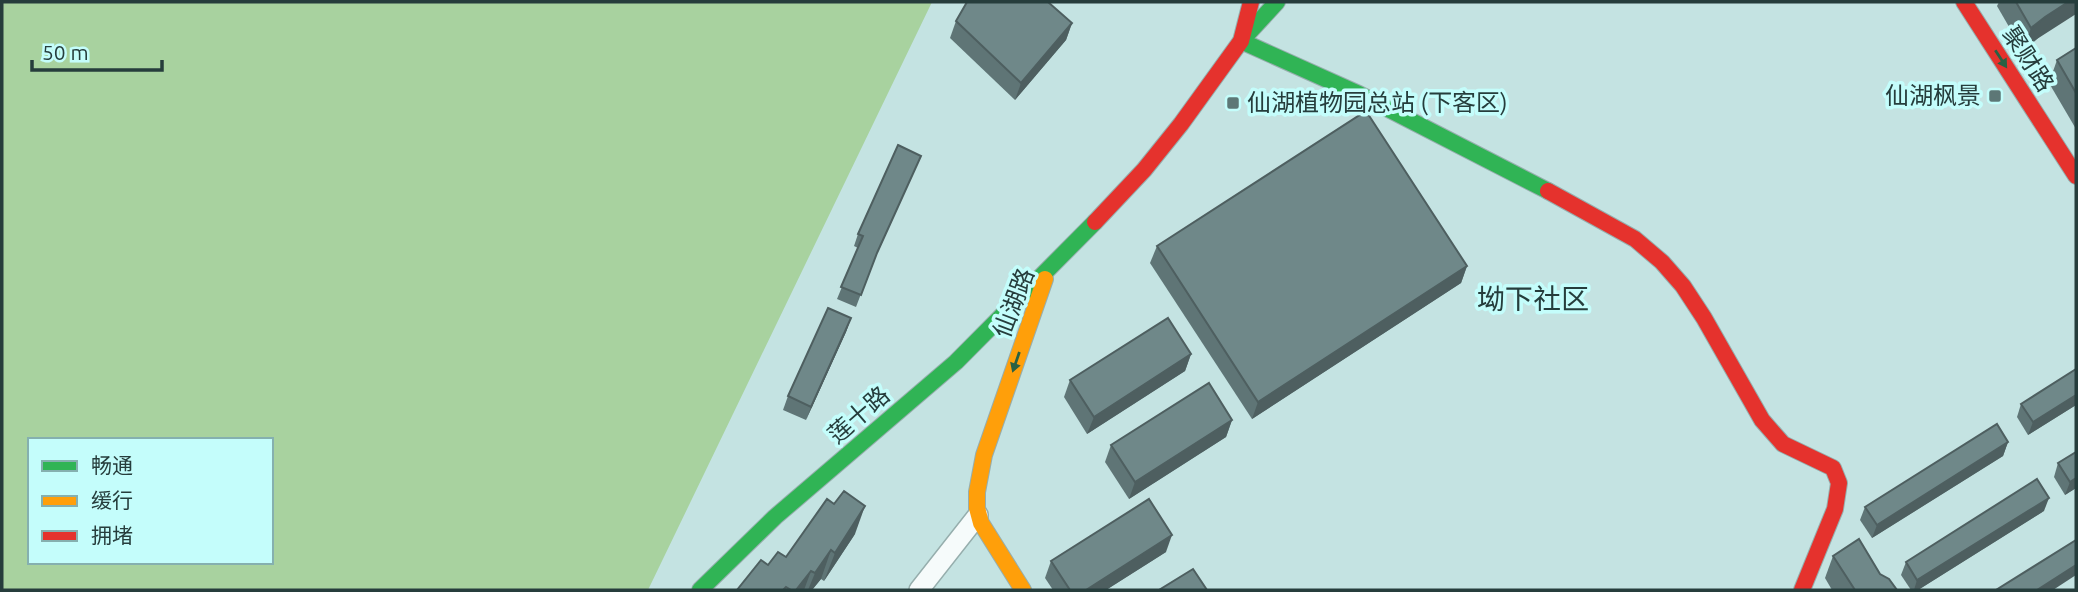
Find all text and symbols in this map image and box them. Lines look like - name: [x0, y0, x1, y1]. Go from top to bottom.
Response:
- street label: 聚财路: [1997, 21, 2059, 96]
- scale bar: [32, 28, 161, 72]
- text: 50 m: [42, 40, 89, 64]
- one-way arrow: [1995, 49, 2008, 69]
- place label: 仙湖枫景: [1885, 82, 1981, 109]
- marker: 仙湖枫景: [1987, 88, 2003, 104]
- place label: 仙湖植物园总站 (下客区): [1247, 89, 1508, 116]
- marker: 仙湖植物园总站 (下客区): [1225, 95, 1241, 111]
- street label: 仙湖路: [988, 264, 1039, 341]
- district label: 坳下社区: [1477, 283, 1589, 314]
- one-way arrow: [1010, 351, 1021, 372]
- street label: 莲十路: [823, 381, 895, 448]
- legend: [28, 438, 273, 564]
- text: 畅通: [91, 453, 133, 477]
- text: 缓行: [91, 488, 133, 512]
- text: 拥堵: [91, 523, 133, 547]

